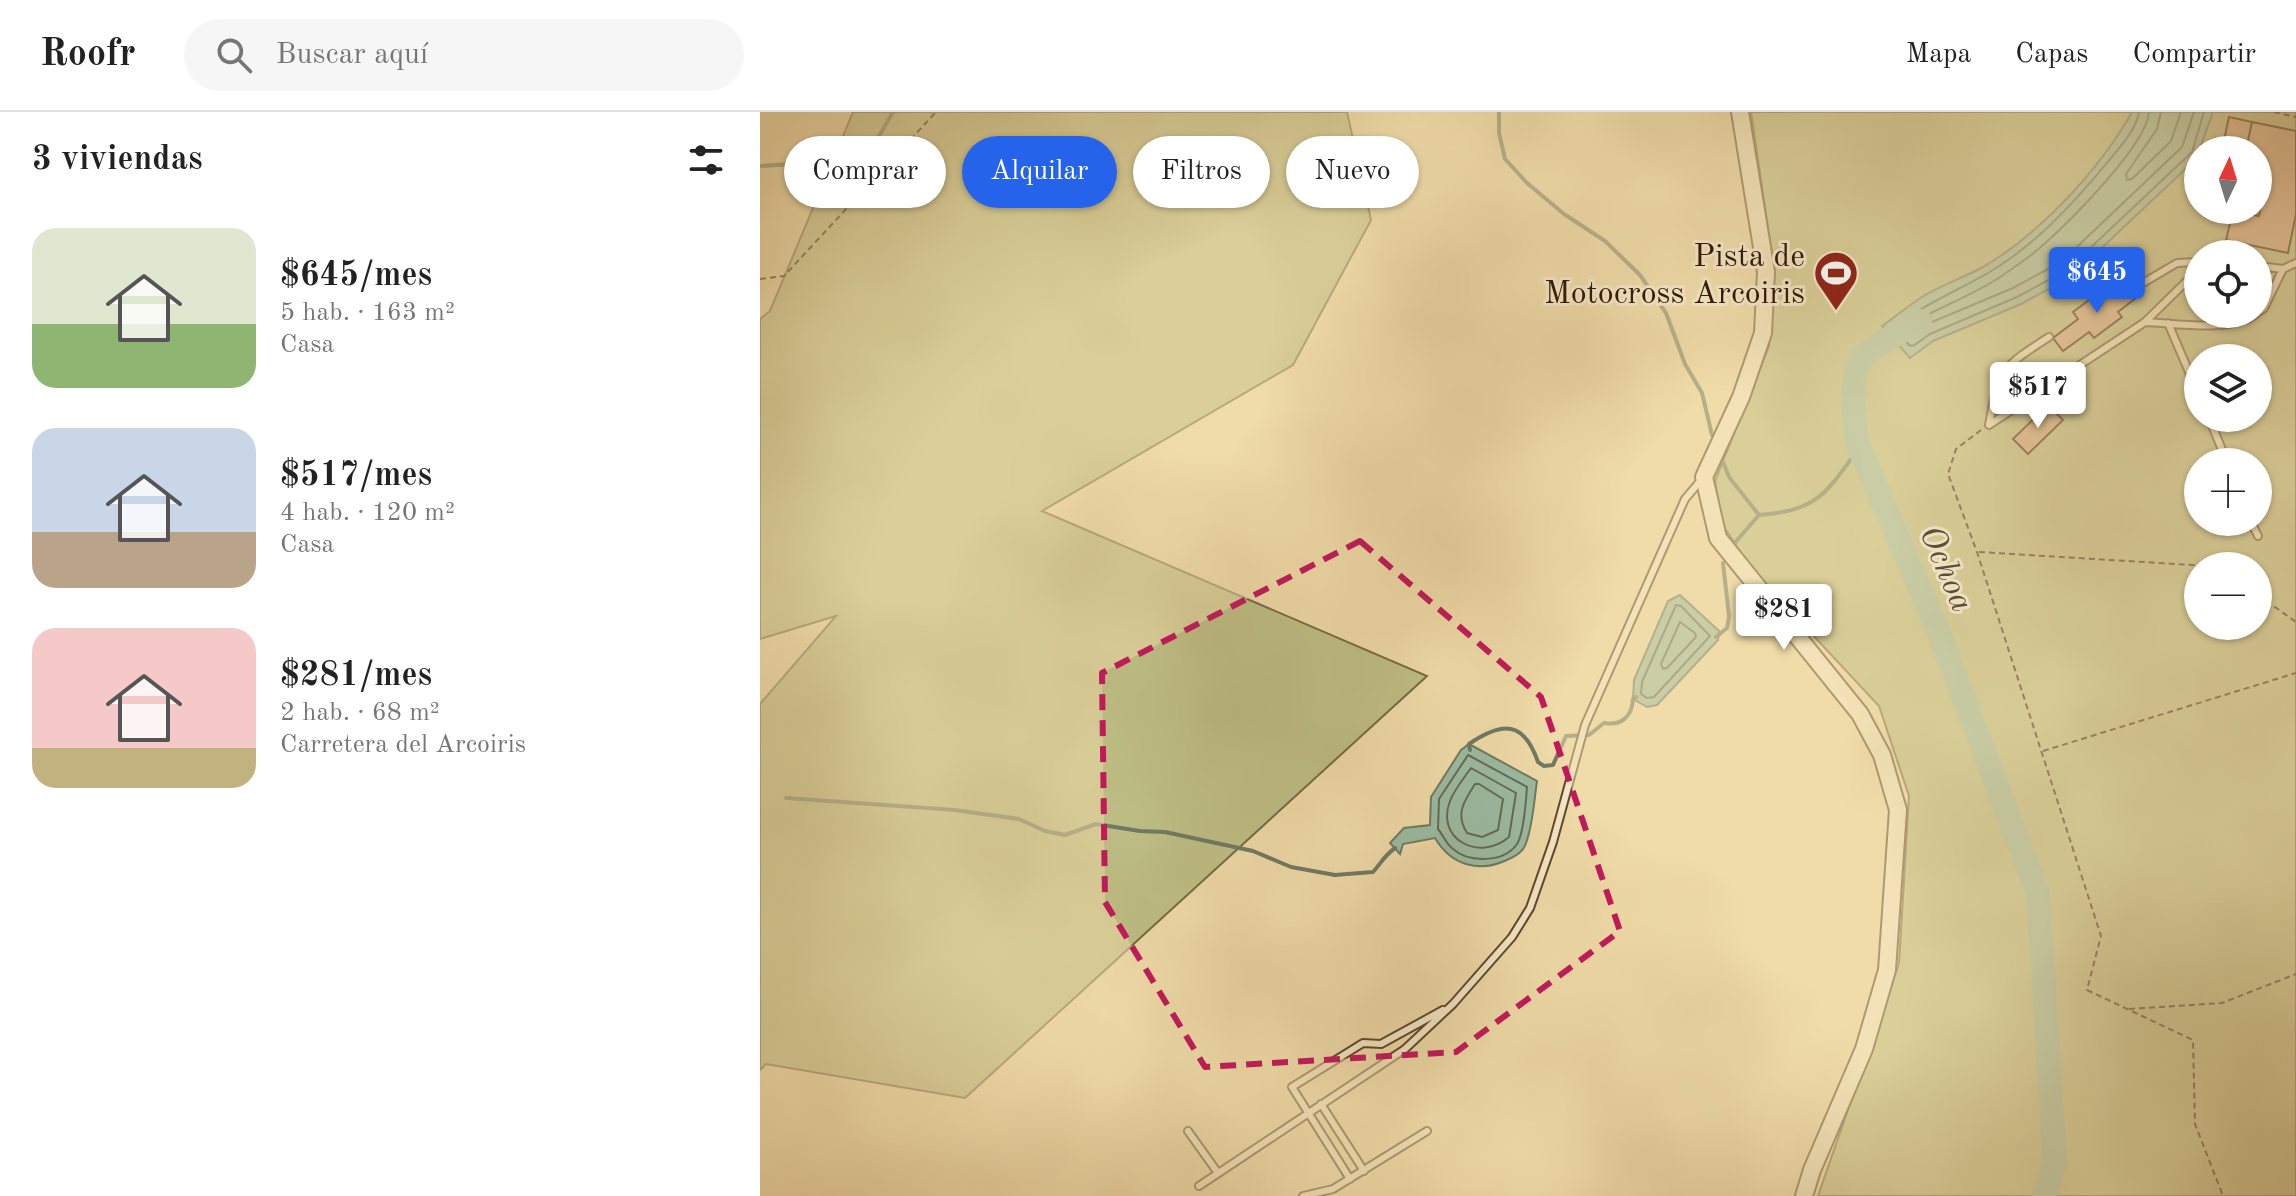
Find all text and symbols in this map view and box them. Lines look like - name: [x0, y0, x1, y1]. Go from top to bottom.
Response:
- search box: [184, 19, 744, 91]
- icon: search: [212, 33, 256, 77]
- text: Roofr: [40, 36, 136, 74]
- text: Buscar aquí: [276, 40, 428, 70]
- text: Mapa: [1906, 41, 1971, 69]
- text: Capas: [2015, 41, 2088, 69]
- text: Compartir: [2132, 41, 2256, 69]
- chip: Comprar: [784, 136, 946, 208]
- chip: Alquilar: [962, 136, 1117, 208]
- chip: Filtros: [1133, 136, 1270, 208]
- chip: Nuevo: [1286, 136, 1419, 208]
- north arrow: [2184, 136, 2272, 224]
- map controls: [2184, 136, 2272, 640]
- icon: filters: [684, 138, 728, 182]
- text: 3 viviendas: [32, 143, 203, 177]
- button: locate: [2184, 240, 2272, 328]
- place label: Pista de Motocross Arcoiris: [1544, 242, 1805, 311]
- pin: $645: [2050, 247, 2144, 315]
- sports icon: Pista de Motocross Arcoiris: [1812, 249, 1860, 312]
- text: $645/mes: [280, 259, 432, 293]
- icon: home: [96, 260, 192, 356]
- text: $645: [2067, 260, 2127, 286]
- text: 5 hab. · 163 m²: [280, 300, 455, 326]
- text: Casa: [280, 332, 334, 358]
- button: layers: [2184, 344, 2272, 432]
- pin: $517: [1991, 362, 2085, 430]
- text: $517: [2008, 375, 2068, 401]
- button: +: [2184, 448, 2272, 536]
- text: $517/mes: [280, 459, 432, 493]
- icon: home: [96, 460, 192, 556]
- text: 4 hab. · 120 m²: [280, 500, 455, 526]
- water label: Ochoa: [1912, 521, 1978, 617]
- text: Casa: [280, 532, 334, 558]
- button: −: [2184, 552, 2272, 640]
- pin: $281: [1737, 584, 1831, 652]
- text: $281: [1754, 597, 1814, 623]
- text: $281/mes: [280, 659, 432, 693]
- icon: home: [96, 660, 192, 756]
- text: 2 hab. · 68 m²: [280, 700, 440, 726]
- text: Carretera del Arcoiris: [280, 732, 526, 758]

